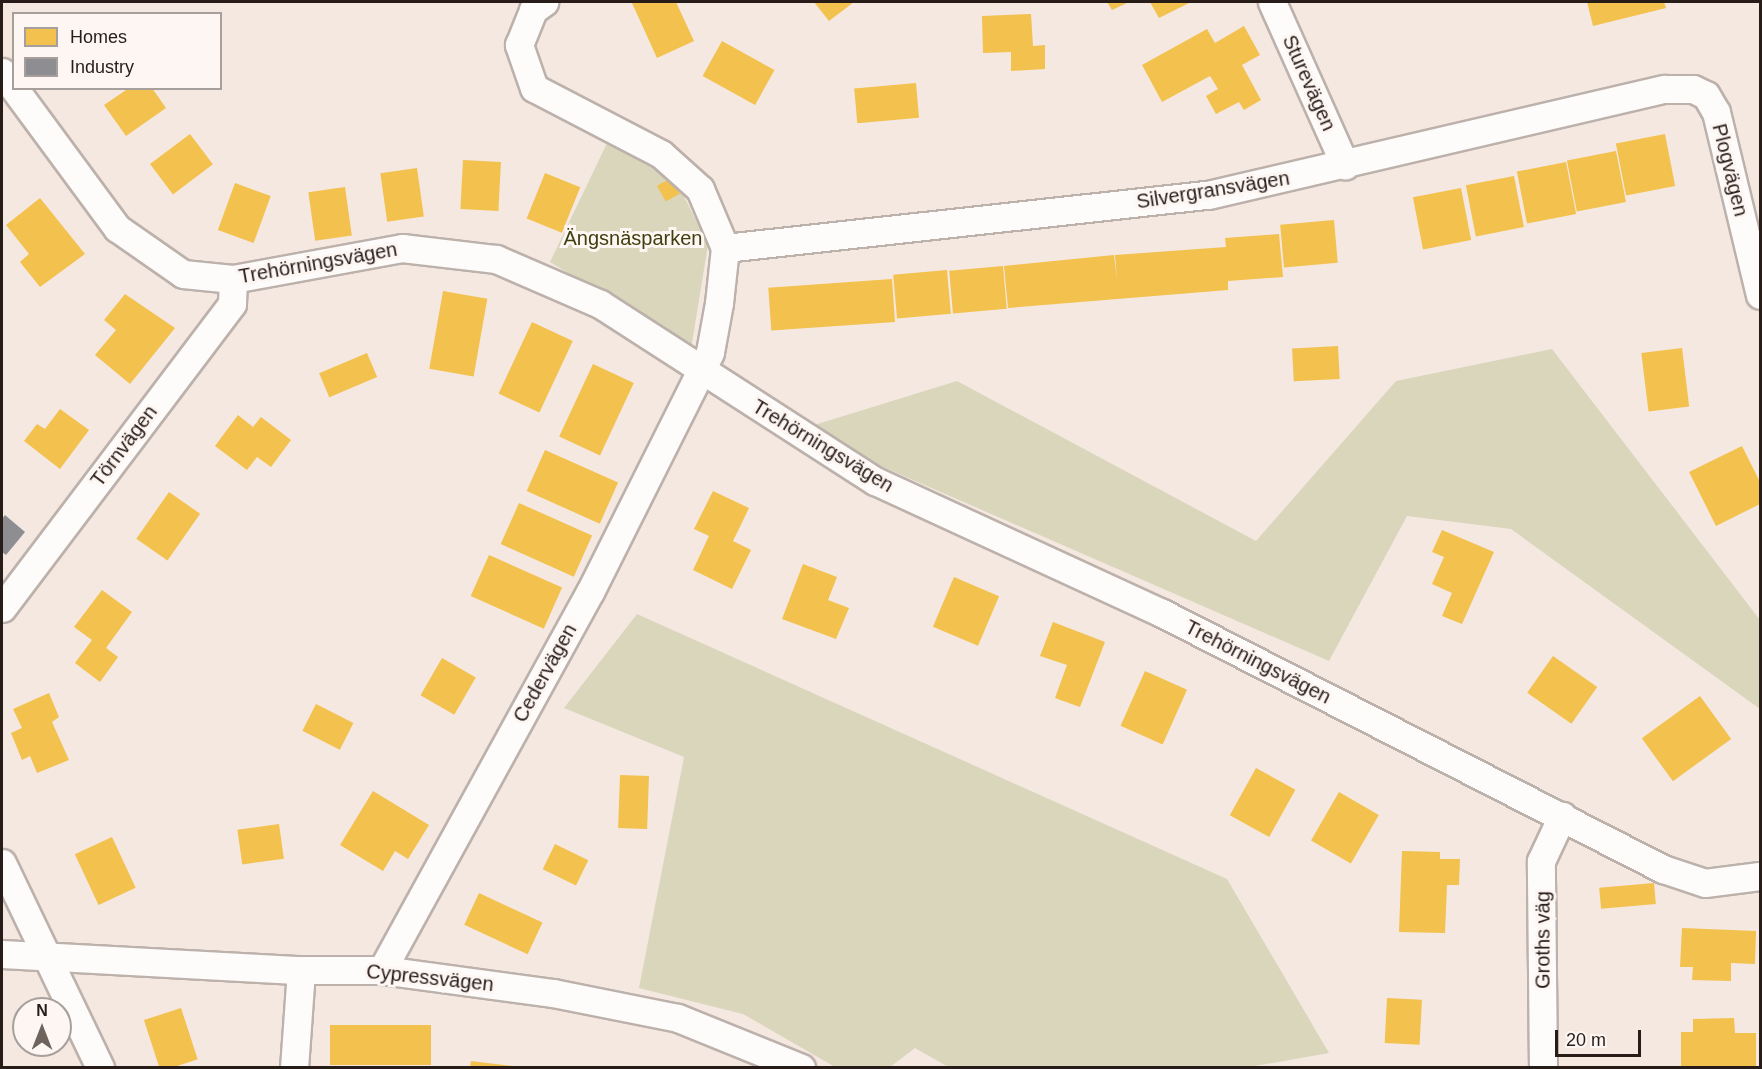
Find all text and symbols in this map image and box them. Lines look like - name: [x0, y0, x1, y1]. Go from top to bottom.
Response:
- legend: [12, 12, 222, 90]
- text: Homes: [70, 27, 127, 47]
- street label: Sturevägen: [1277, 31, 1341, 135]
- text: Industry: [70, 57, 134, 77]
- street label: Plogvägen: [1707, 121, 1753, 219]
- street label: Silvergransvägen: [1135, 166, 1291, 214]
- park label: Ängsnäsparken: [564, 226, 702, 250]
- street label: Trehörningsvägen: [237, 237, 399, 289]
- street label: Trehörningsvägen: [748, 394, 898, 498]
- street label: Törnvägen: [86, 401, 162, 491]
- street label: Trehörningsvägen: [1181, 615, 1335, 709]
- street label: Cedervägen: [508, 620, 582, 726]
- street label: Groths väg: [1531, 891, 1555, 989]
- street label: Cypressvägen: [365, 959, 495, 997]
- north arrow: [12, 997, 72, 1057]
- text: N: [36, 1002, 48, 1019]
- scale bar: [1558, 1018, 1644, 1056]
- text: 20 m: [1566, 1030, 1606, 1050]

